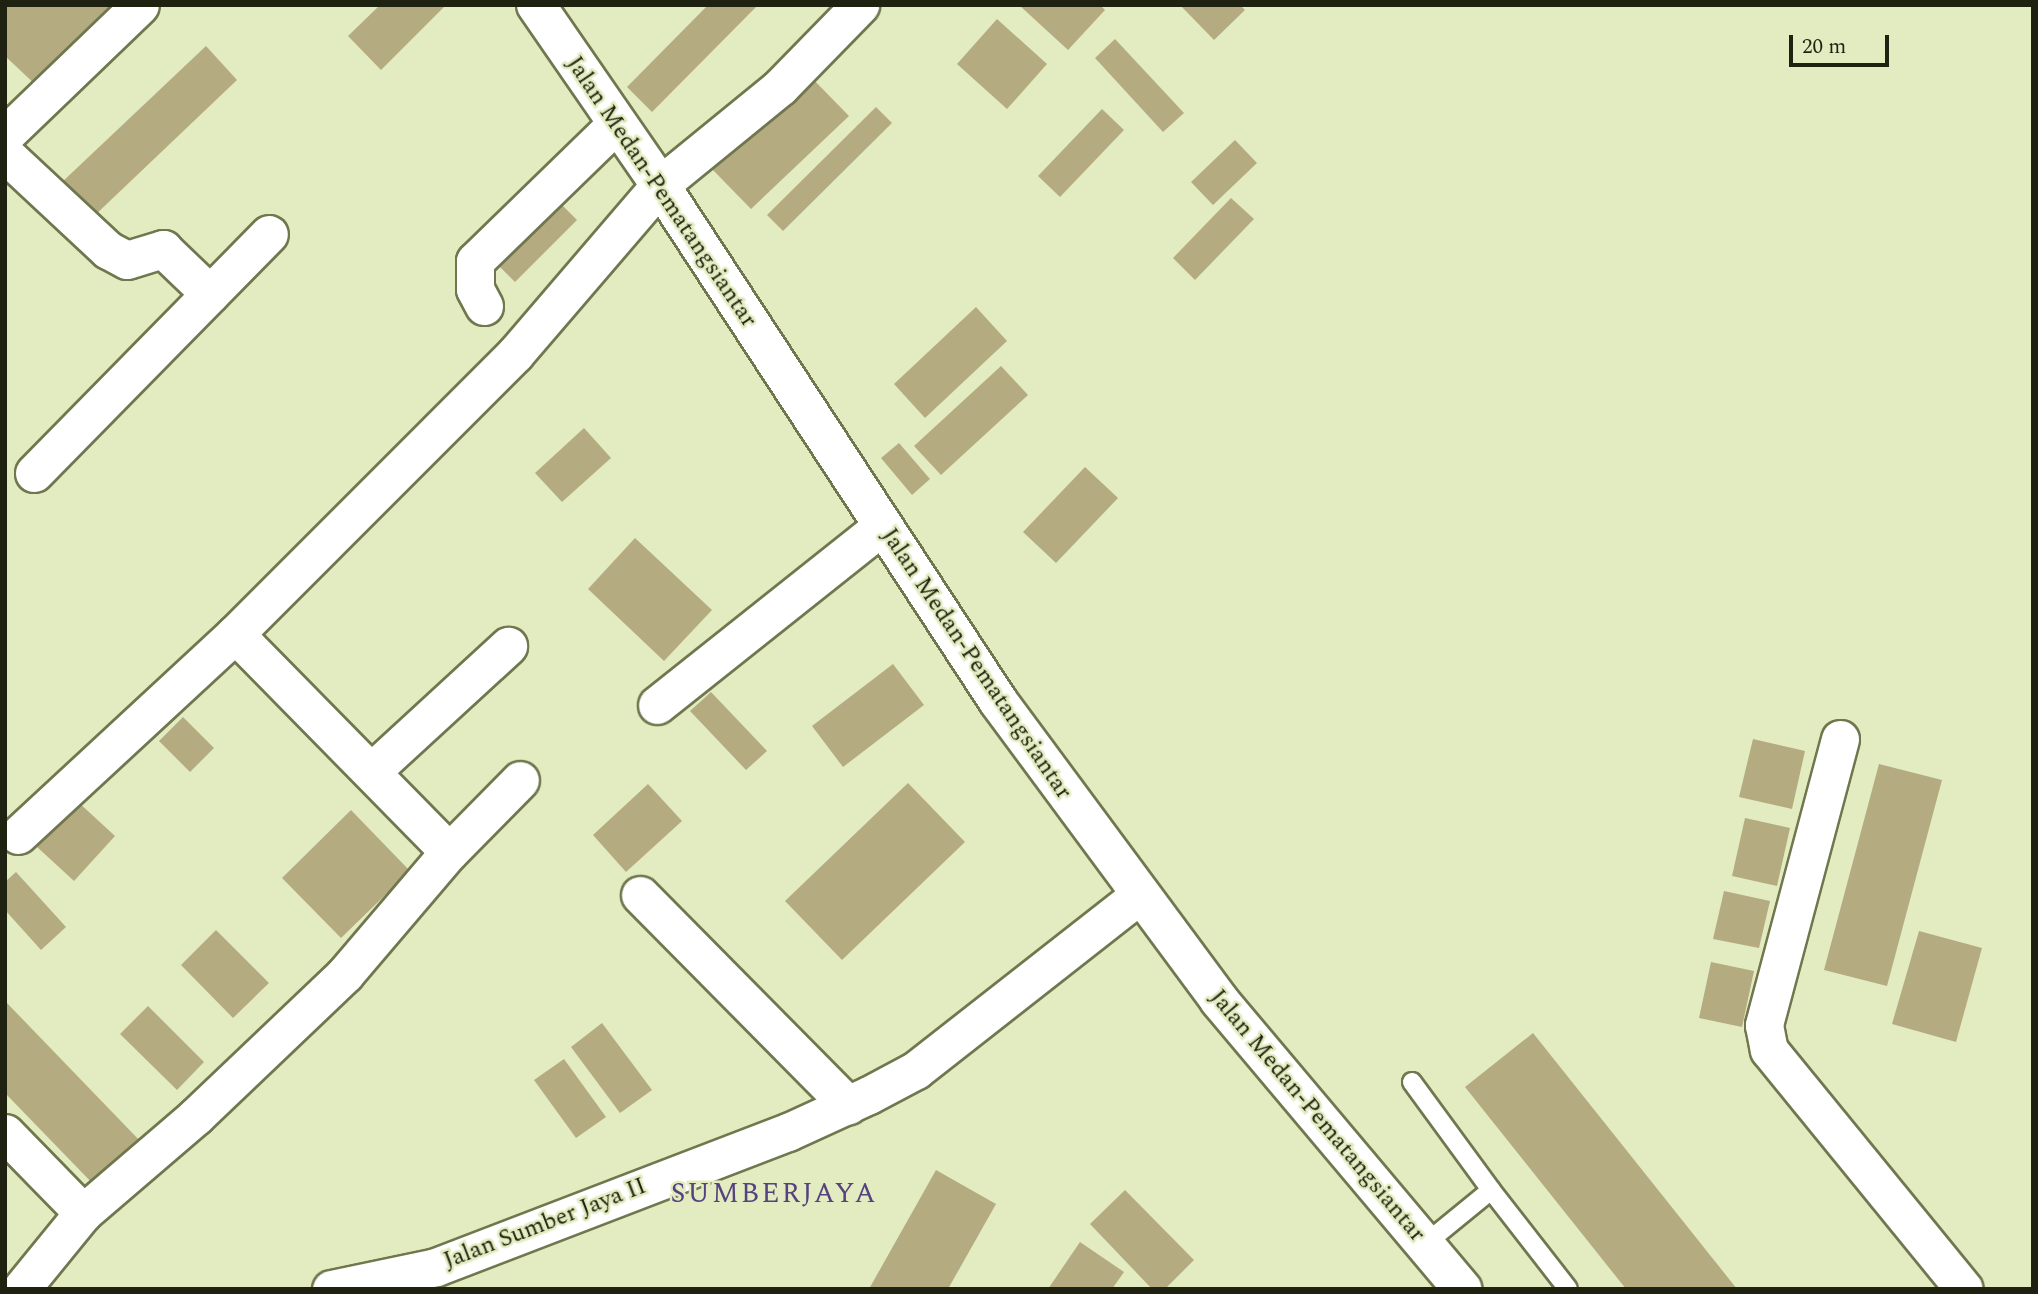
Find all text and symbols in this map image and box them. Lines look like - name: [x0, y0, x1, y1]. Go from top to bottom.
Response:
- scale bar: [1793, 21, 1893, 65]
- text: 20 m: [1802, 31, 1846, 63]
- street label: Jalan Medan-Pematangsiantar: [559, 51, 763, 333]
- street label: Jalan Medan-Pematangsiantar: [874, 523, 1078, 805]
- street label: Jalan Medan-Pematangsiantar: [1203, 984, 1431, 1248]
- street label: Jalan Sumber Jaya II: [440, 1172, 650, 1276]
- district label: SUMBERJAYA: [672, 1177, 876, 1211]

